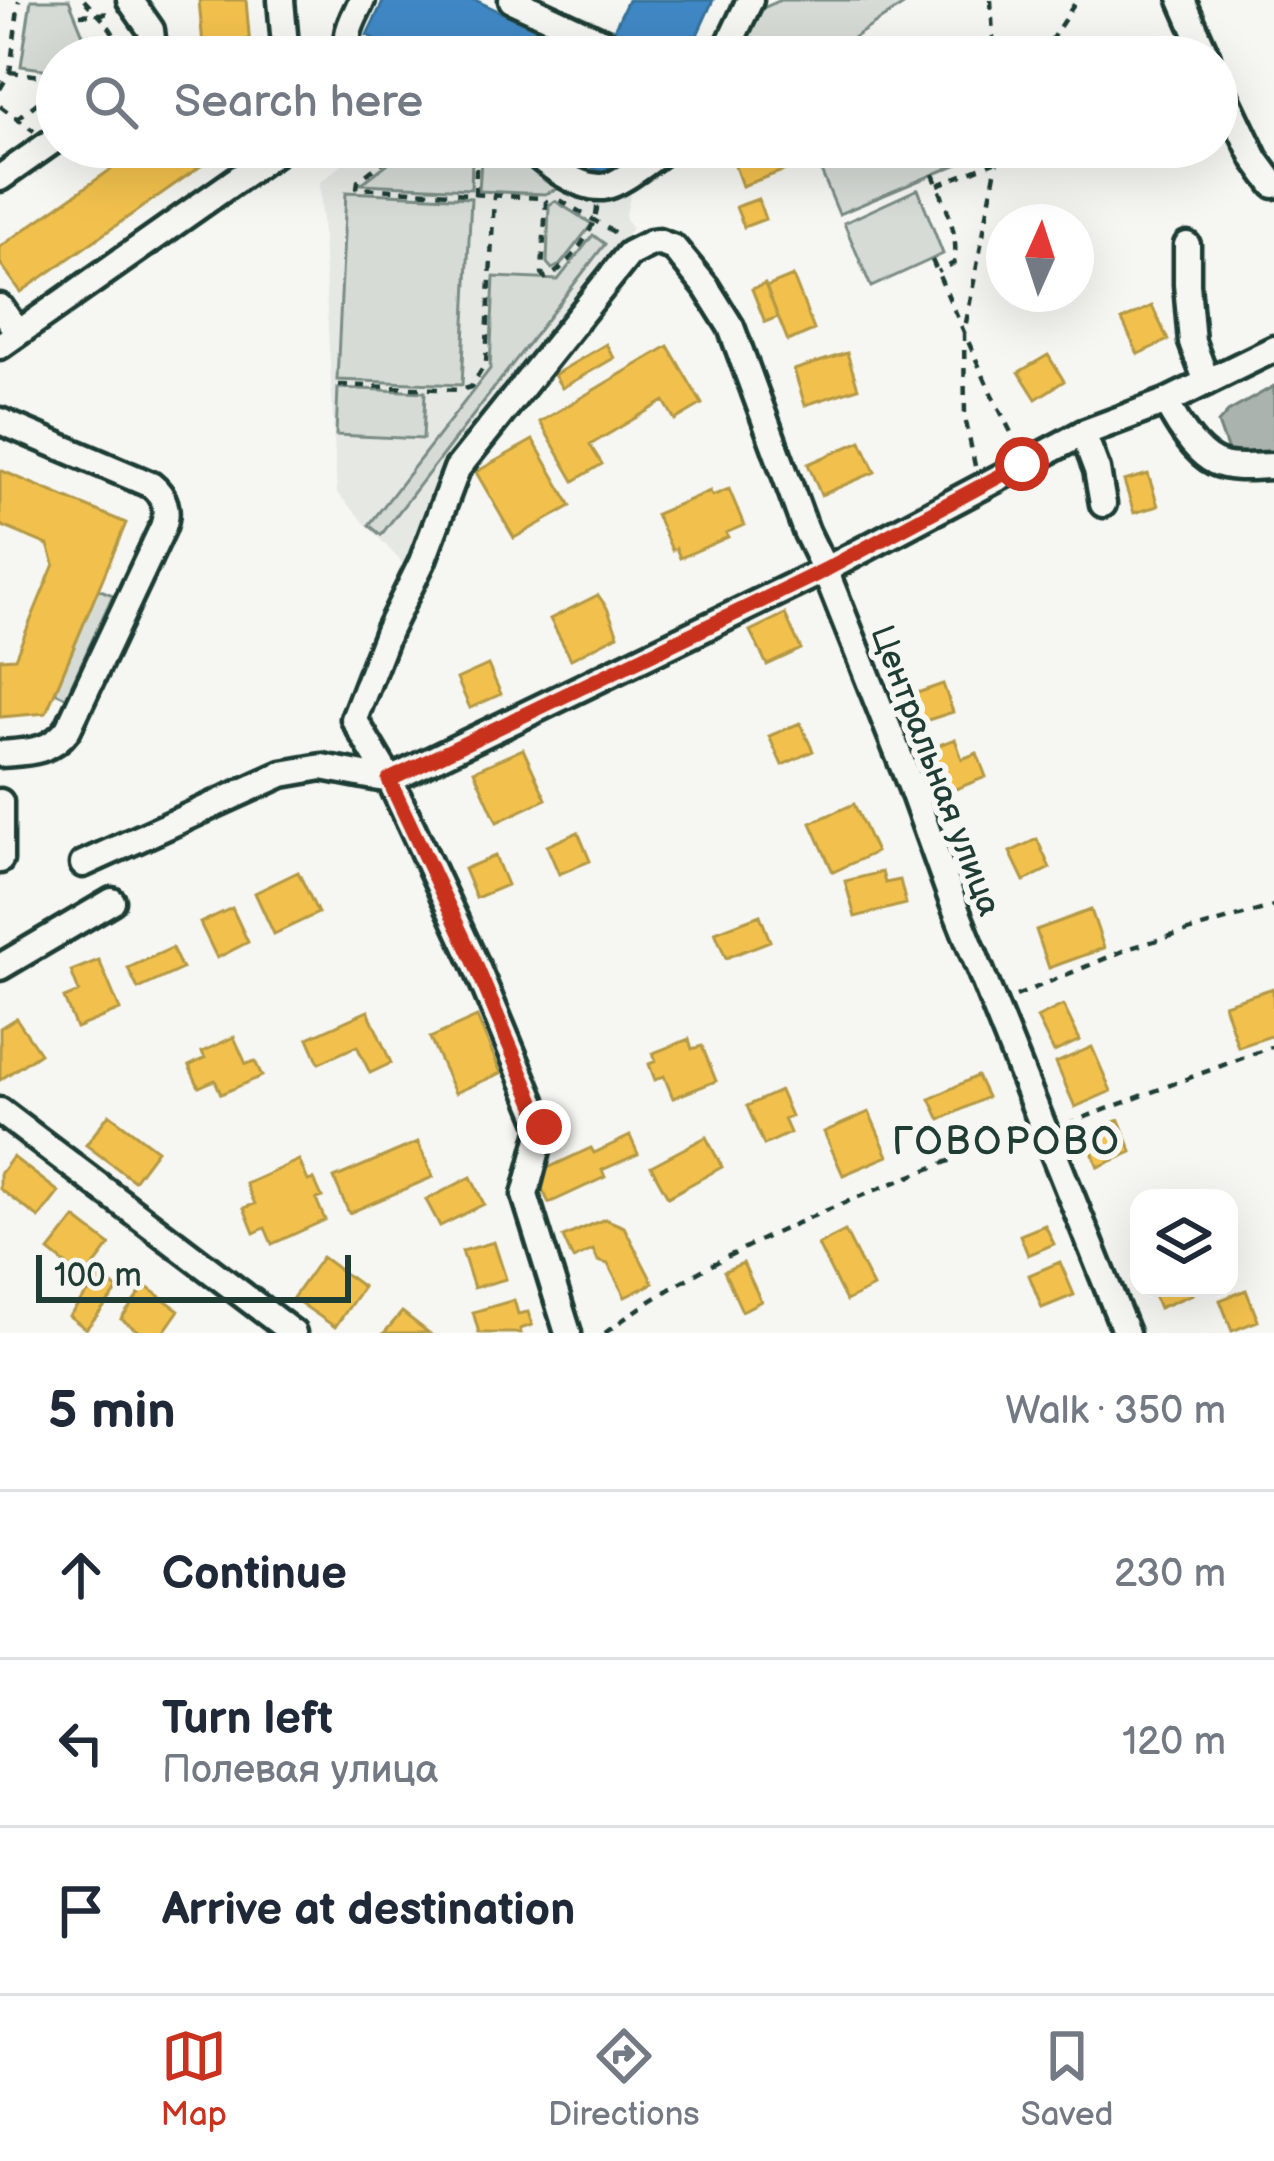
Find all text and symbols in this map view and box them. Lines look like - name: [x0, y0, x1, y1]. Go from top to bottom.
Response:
- search box: [36, 36, 1238, 168]
- icon: search: [78, 69, 144, 135]
- text: Search here: [174, 75, 423, 130]
- north arrow: [986, 204, 1094, 312]
- route start: [995, 437, 1049, 491]
- street label: Центральная улица: [861, 620, 1009, 921]
- route end: [517, 1100, 571, 1154]
- district label: ГОВОРОВО: [892, 1119, 1122, 1166]
- map controls: [1130, 1189, 1238, 1297]
- button: layers: [1130, 1189, 1238, 1297]
- scale bar: [36, 1249, 351, 1302]
- text: 100 m: [54, 1256, 142, 1296]
- text: 5 min: [48, 1381, 176, 1442]
- text: Walk · 350 m: [1005, 1388, 1226, 1435]
- icon: ahead: [48, 1542, 114, 1608]
- text: Continue: [162, 1547, 347, 1602]
- text: 230 m: [1114, 1551, 1226, 1598]
- text: Turn left: [162, 1692, 333, 1747]
- icon: left: [48, 1710, 114, 1776]
- text: 120 m: [1122, 1719, 1226, 1766]
- text: Полевая улица: [162, 1747, 439, 1794]
- icon: arrive: [48, 1878, 114, 1944]
- text: Arrive at destination: [162, 1883, 575, 1938]
- tab: Map: [161, 2023, 227, 2135]
- tab: Directions: [548, 2023, 700, 2135]
- tab: Saved: [1021, 2023, 1113, 2135]

